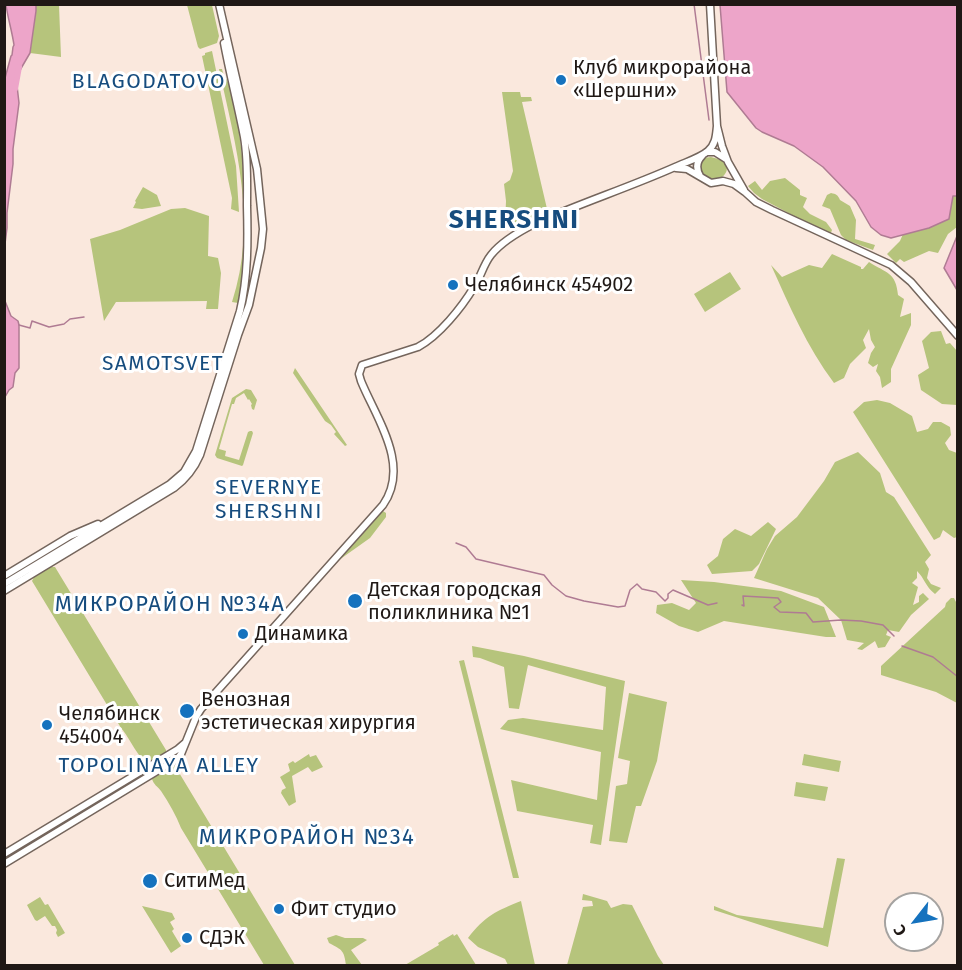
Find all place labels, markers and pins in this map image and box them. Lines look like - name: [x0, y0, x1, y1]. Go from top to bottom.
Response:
- place label: Клуб микрорайона «Шершни»: [573, 56, 751, 103]
- marker: Клуб микрорайона «Шершни»: [554, 73, 568, 87]
- place label: Челябинск 454902: [465, 273, 633, 297]
- marker: Челябинск 454902: [446, 278, 460, 292]
- place label: Детская городская поликлиника №1: [368, 578, 542, 625]
- marker: Детская городская поликлиника №1: [346, 592, 364, 610]
- place label: Динамика: [255, 622, 348, 646]
- marker: Динамика: [236, 627, 250, 641]
- place label: Венозная эстетическая хирургия: [201, 688, 416, 735]
- place label: Челябинск 454004: [59, 702, 160, 749]
- marker: Венозная эстетическая хирургия: [178, 702, 196, 720]
- marker: Челябинск 454004: [40, 718, 54, 732]
- place label: СитиМед: [164, 869, 245, 893]
- marker: СитиМед: [141, 872, 159, 890]
- place label: Фит студио: [291, 897, 397, 921]
- marker: Фит студио: [272, 902, 286, 916]
- place label: СДЭК: [199, 926, 245, 950]
- marker: СДЭК: [180, 931, 194, 945]

